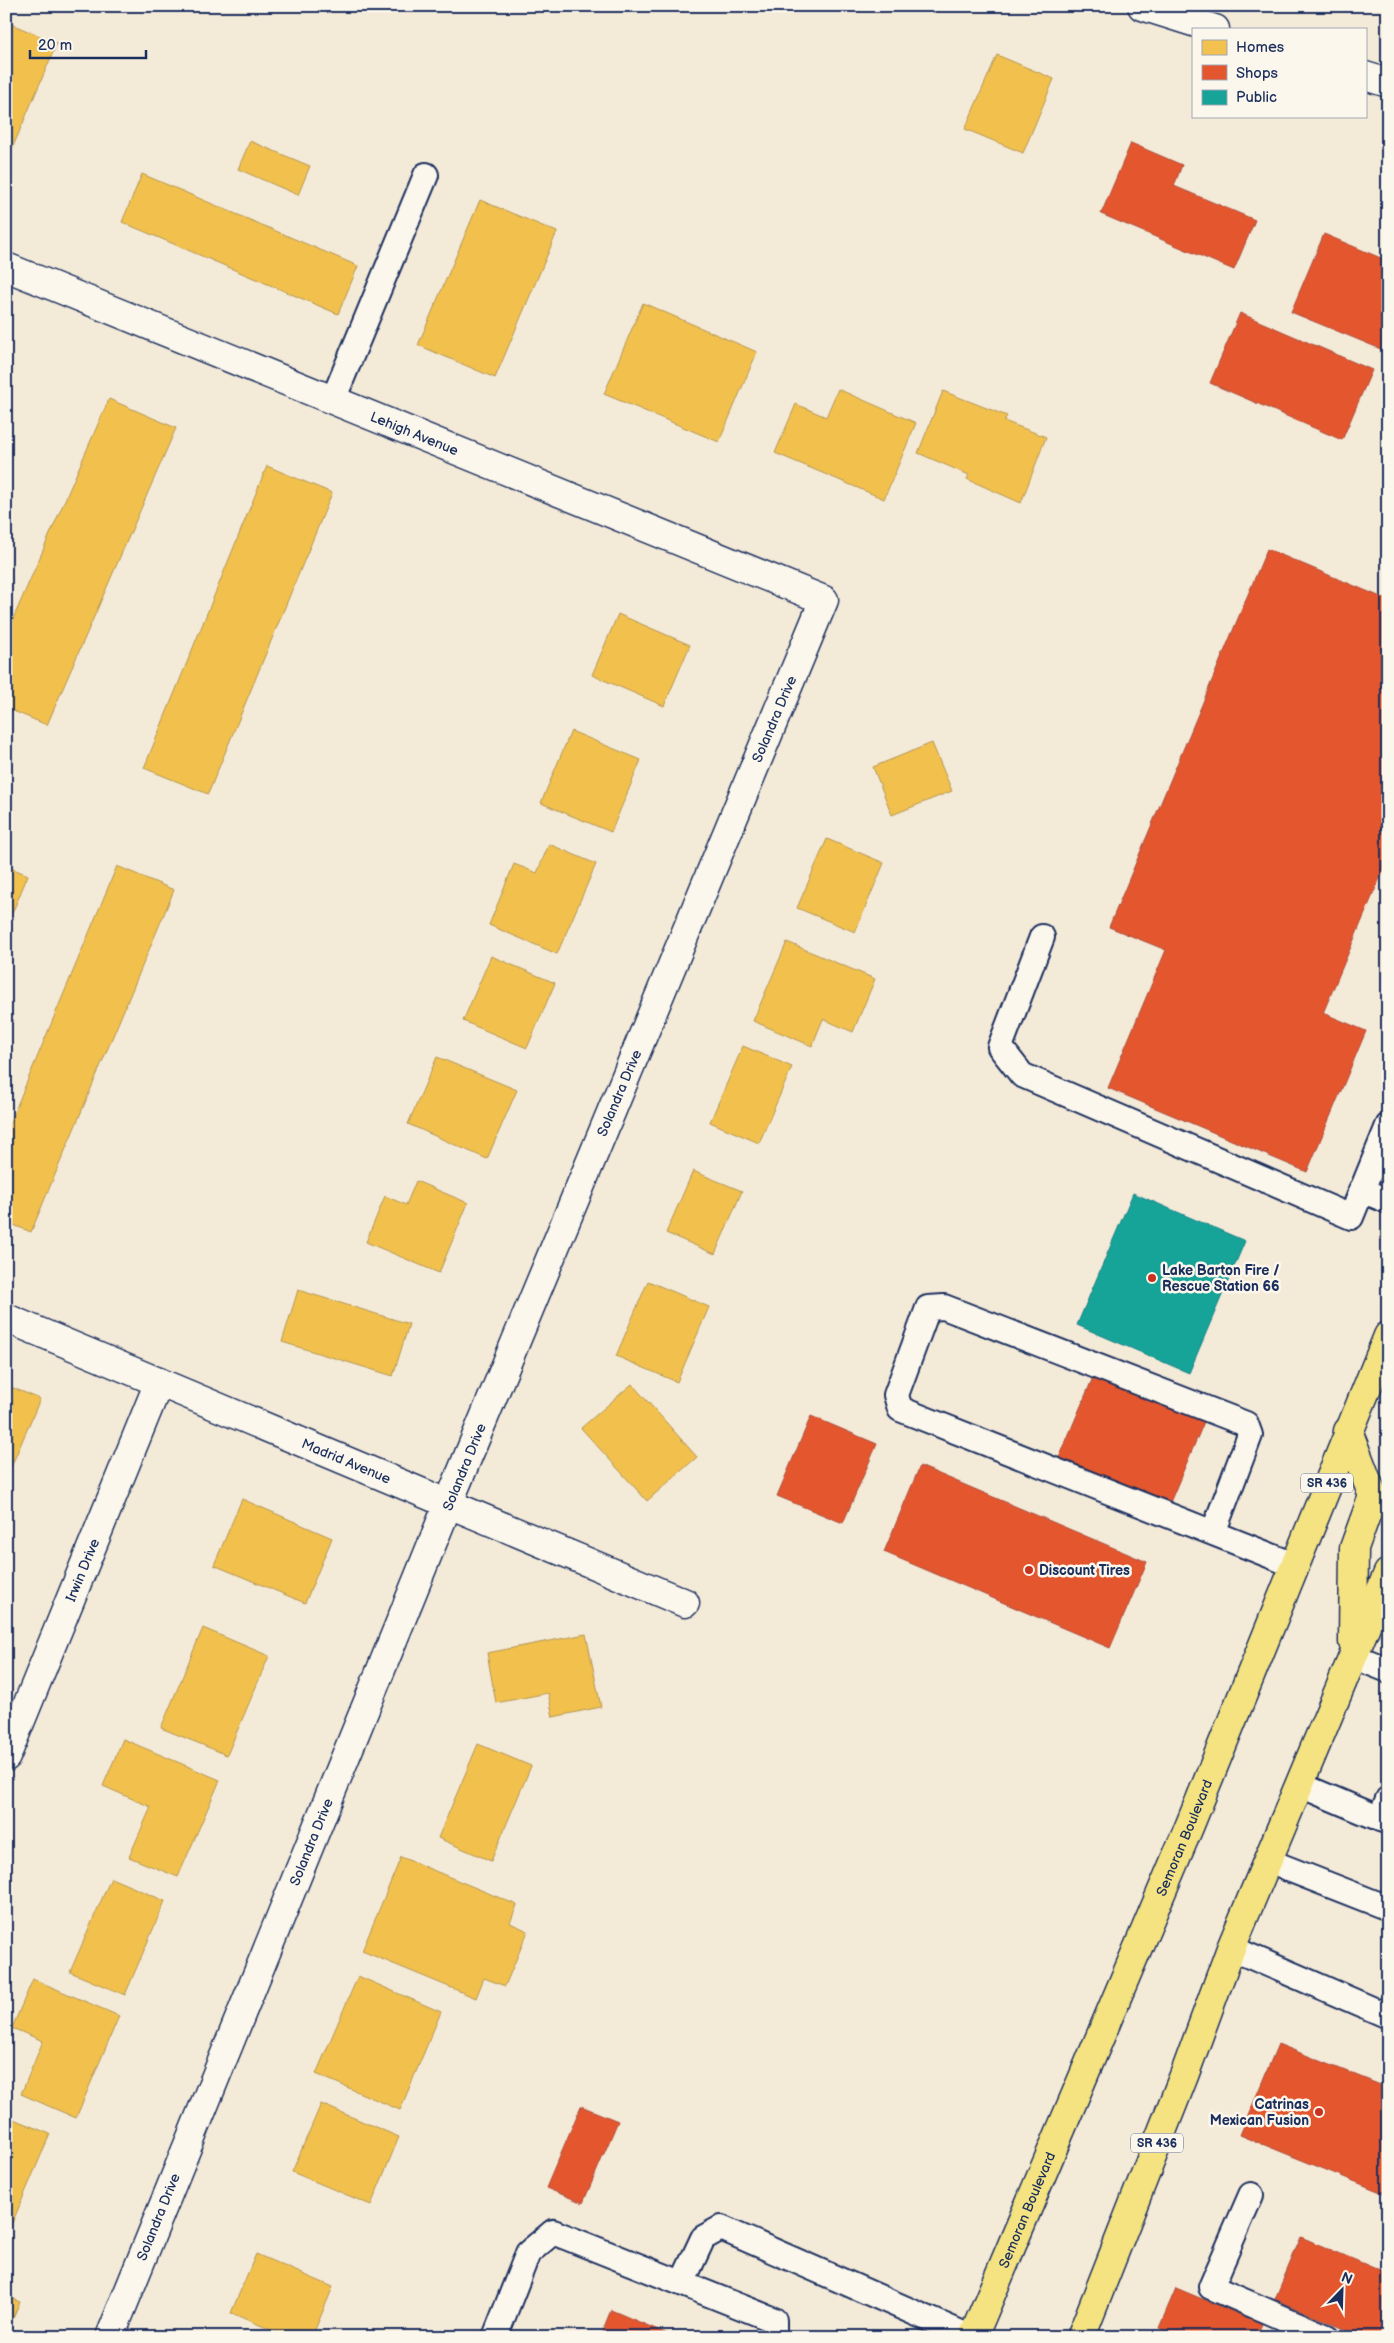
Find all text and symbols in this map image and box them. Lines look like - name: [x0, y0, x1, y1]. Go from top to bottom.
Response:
- scale bar: [30, 28, 146, 60]
- legend: [1192, 28, 1366, 118]
- text: 20 m: [38, 36, 72, 55]
- text: Homes: [1236, 38, 1285, 57]
- text: Shops: [1236, 64, 1279, 83]
- text: Public: [1236, 88, 1277, 107]
- street label: Lehigh Avenue: [368, 408, 461, 459]
- street label: Solandra Drive: [749, 673, 800, 765]
- street label: Solandra Drive: [594, 1047, 645, 1139]
- place label: Lake Barton Fire / Rescue Station 66: [1162, 1262, 1280, 1295]
- marker: Lake Barton Fire / Rescue Station 66: [1146, 1272, 1158, 1284]
- street label: Solandra Drive: [439, 1421, 490, 1513]
- street label: Madrid Avenue: [299, 1435, 393, 1488]
- road number: SR 436: [1301, 1474, 1353, 1492]
- street label: Irwin Drive: [62, 1536, 103, 1604]
- place label: Discount Tires: [1039, 1562, 1130, 1579]
- marker: Discount Tires: [1023, 1564, 1035, 1576]
- street label: Semoran Boulevard: [1153, 1777, 1216, 1899]
- street label: Solandra Drive: [286, 1796, 337, 1888]
- place label: Catrinas Mexican Fusion: [1210, 2096, 1309, 2129]
- marker: Catrinas Mexican Fusion: [1313, 2106, 1325, 2118]
- road number: SR 436: [1131, 2134, 1183, 2152]
- street label: Semoran Boulevard: [995, 2149, 1059, 2271]
- street label: Solandra Drive: [133, 2171, 184, 2263]
- north arrow: [1316, 2266, 1366, 2316]
- text: N: [1339, 2269, 1355, 2288]

